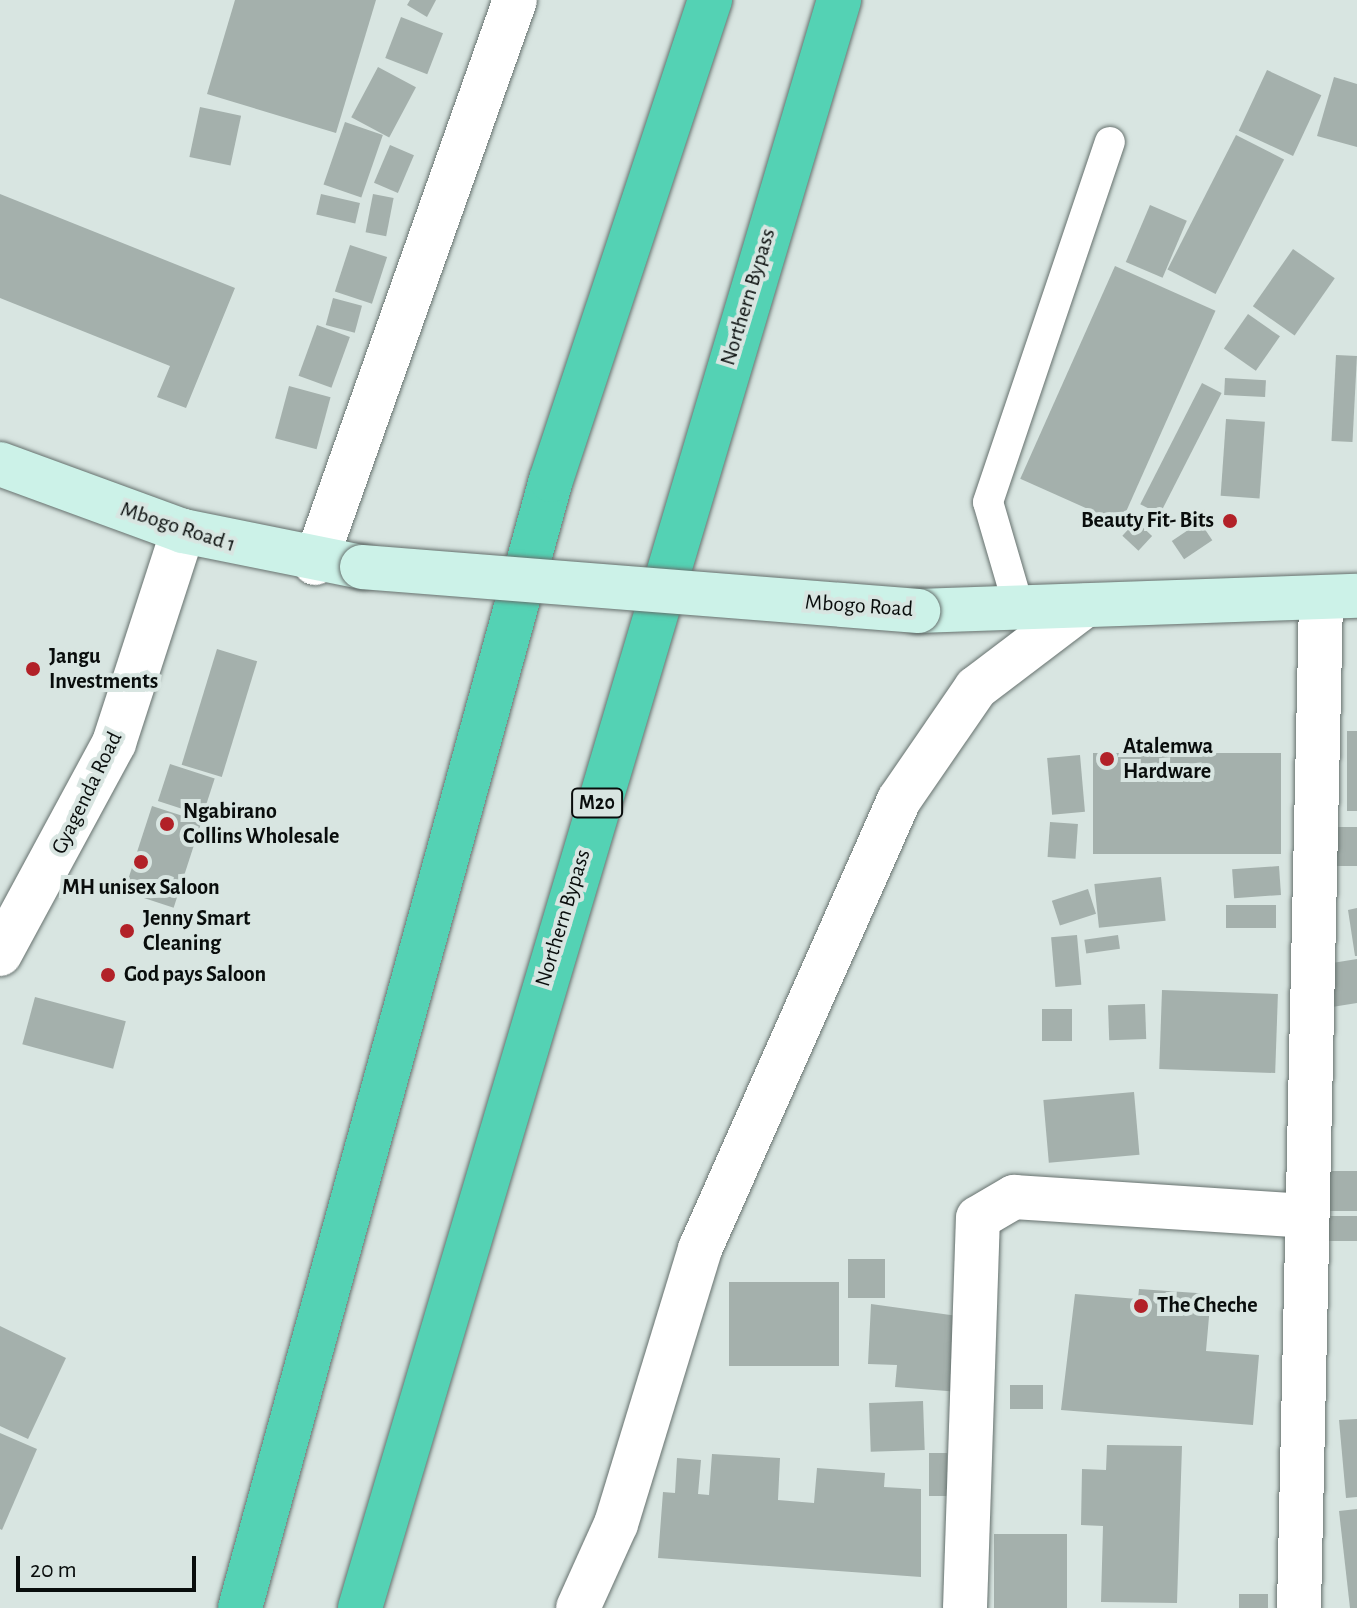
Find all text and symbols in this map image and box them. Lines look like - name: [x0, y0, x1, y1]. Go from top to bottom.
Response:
- street label: Northern Bypass: [715, 225, 781, 369]
- street label: Mbogo Road 1: [117, 496, 239, 558]
- place label: Beauty Fit- Bits: [1081, 508, 1214, 534]
- marker: Beauty Fit- Bits: [1221, 512, 1239, 530]
- street label: Mbogo Road: [804, 589, 914, 623]
- place label: Jangu Investments: [49, 643, 158, 694]
- marker: Jangu Investments: [24, 660, 42, 678]
- street label: Gyagenda Road: [46, 727, 128, 859]
- place label: Atalemwa Hardware: [1123, 733, 1213, 784]
- marker: Atalemwa Hardware: [1098, 750, 1116, 768]
- road number: M20: [571, 787, 623, 819]
- place label: Ngabirano Collins Wholesale: [183, 798, 339, 850]
- marker: Ngabirano Collins Wholesale: [158, 815, 176, 833]
- street label: Northern Bypass: [530, 846, 596, 990]
- marker: MH unisex Saloon: [132, 853, 150, 871]
- place label: MH unisex Saloon: [62, 875, 220, 901]
- place label: Jenny Smart Cleaning: [143, 905, 250, 956]
- marker: Jenny Smart Cleaning: [118, 922, 136, 940]
- place label: God pays Saloon: [124, 962, 266, 988]
- marker: God pays Saloon: [99, 966, 117, 984]
- place label: The Cheche: [1157, 1293, 1258, 1319]
- marker: The Cheche: [1132, 1297, 1150, 1315]
- scale bar: [20, 1540, 200, 1590]
- text: 20 m: [30, 1558, 77, 1582]

